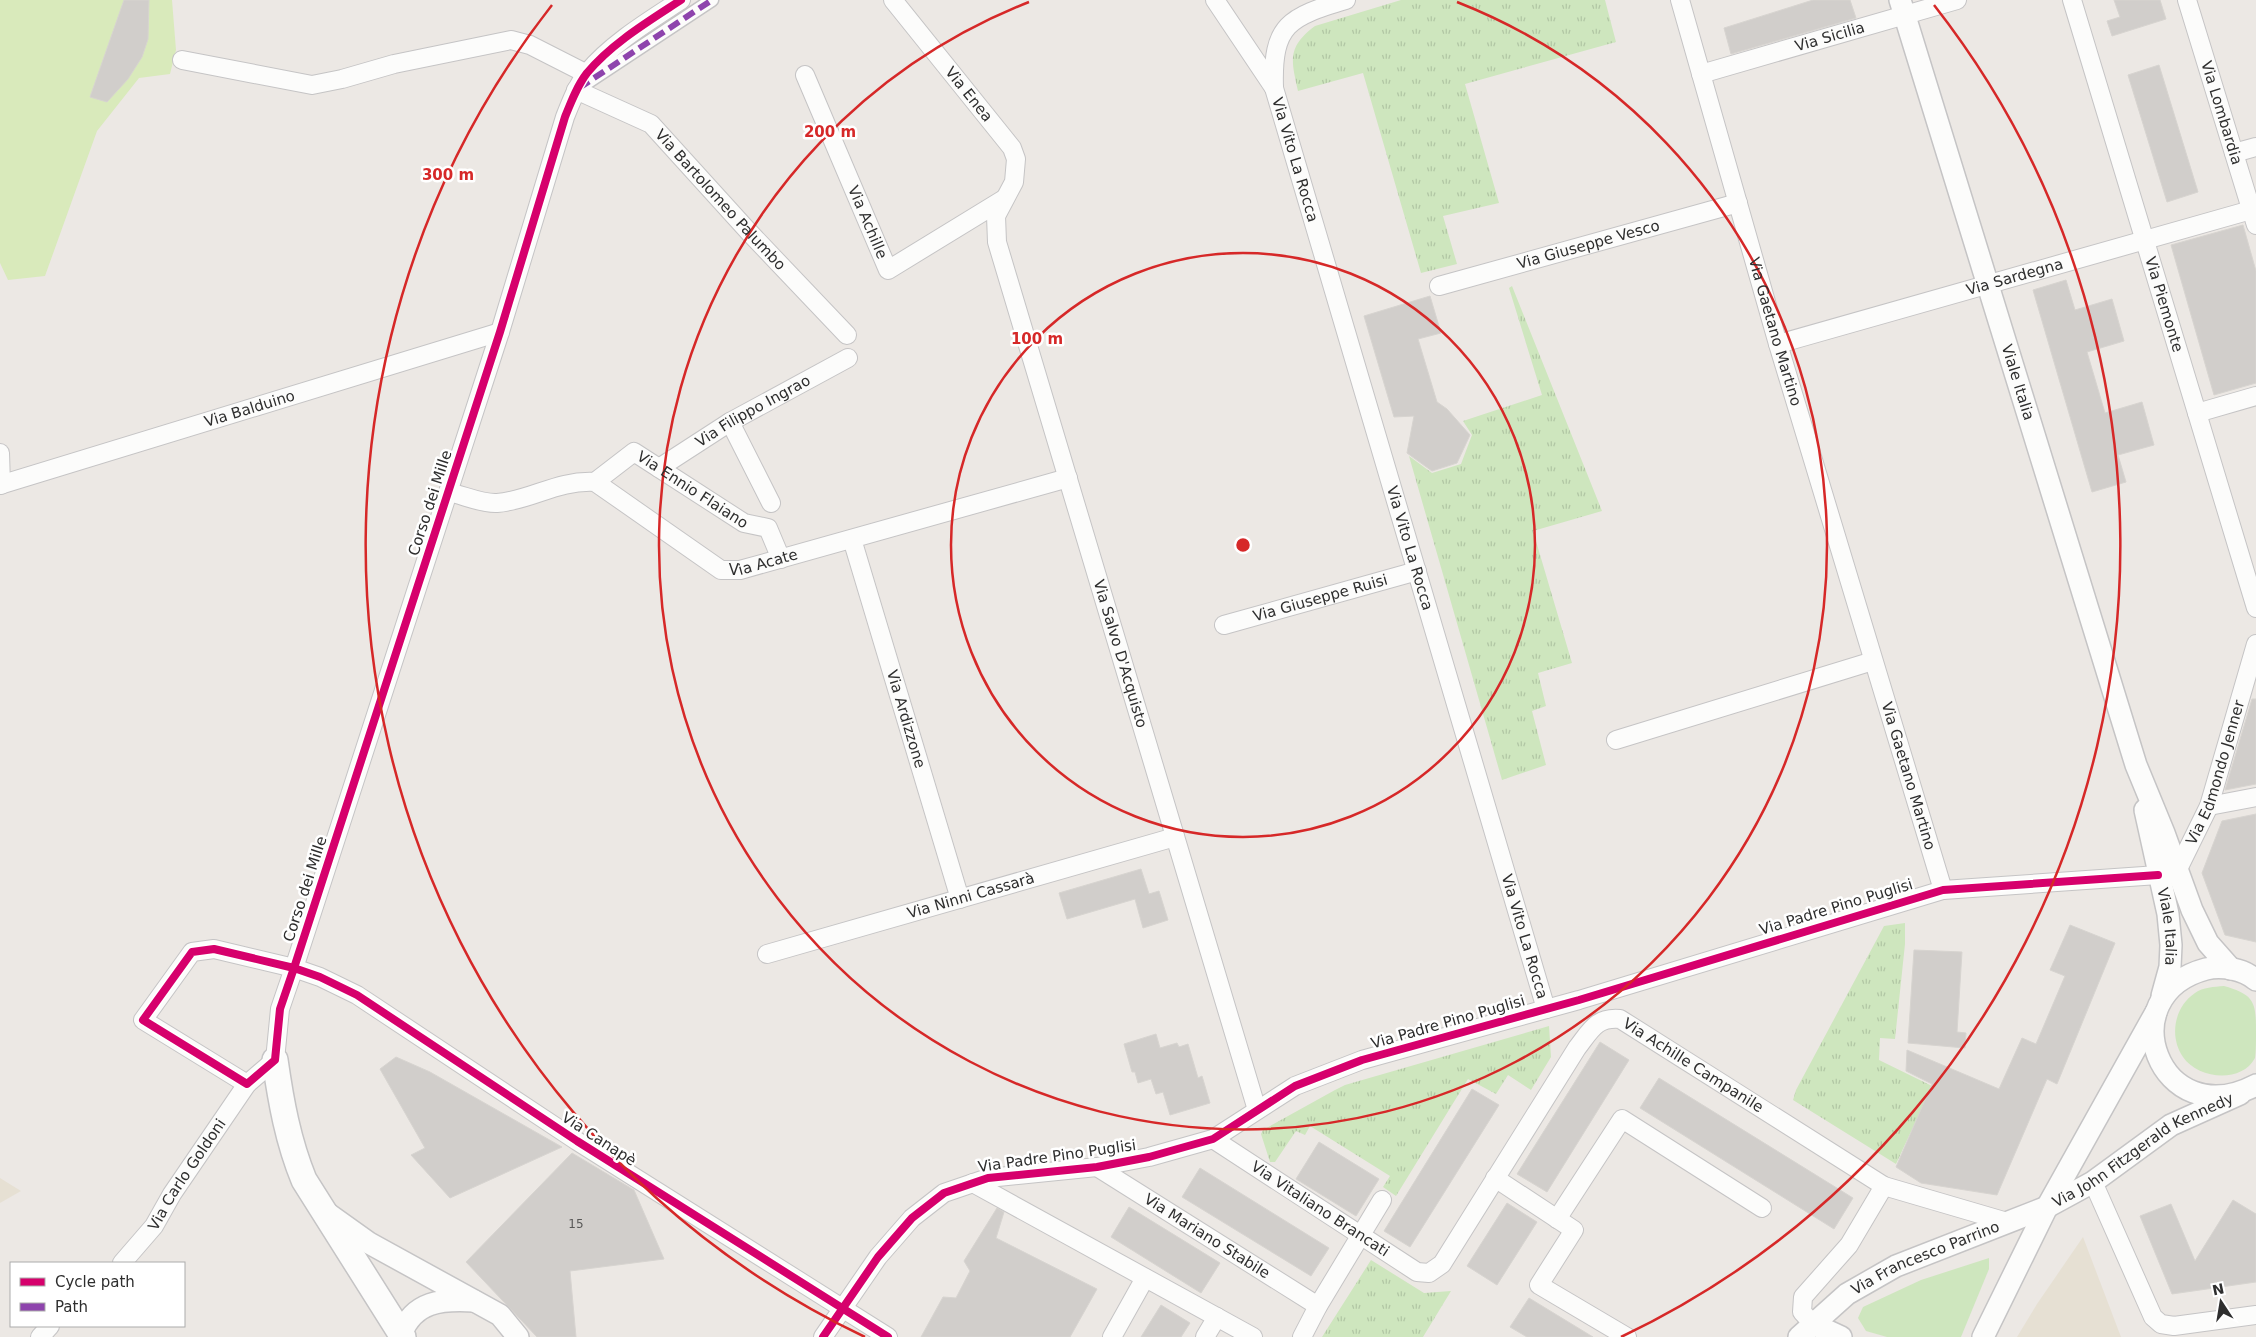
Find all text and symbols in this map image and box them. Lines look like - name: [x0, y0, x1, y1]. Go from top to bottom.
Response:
- street label: Via Sicilia: [1793, 18, 1867, 55]
- street label: Via Lombardia: [2197, 59, 2246, 167]
- street label: Via Enea: [941, 63, 996, 125]
- street label: Via Vito La Rocca: [1268, 95, 1322, 224]
- text: 200 m: [804, 123, 856, 141]
- street label: Via Bartolomeo Palumbo: [651, 126, 789, 274]
- text: 300 m: [422, 166, 474, 184]
- street label: Via Achille: [844, 183, 891, 261]
- street label: Via Giuseppe Vesco: [1515, 216, 1662, 273]
- street label: Via Gaetano Martino: [1745, 255, 1805, 408]
- street label: Via Sardegna: [1964, 255, 2065, 299]
- street label: Via Piemonte: [2141, 255, 2187, 354]
- text: 100 m: [1011, 330, 1063, 348]
- street label: Viale Italia: [1998, 342, 2038, 422]
- street label: Via Filippo Ingrao: [692, 371, 813, 451]
- street label: Via Balduino: [202, 386, 297, 431]
- street label: Via Ennio Flaiano: [634, 447, 752, 532]
- street label: Corso dei Mille: [404, 448, 456, 558]
- street label: Via Vito La Rocca: [1383, 484, 1437, 613]
- centre of rings: [1234, 536, 1252, 554]
- street label: Via Acate: [729, 545, 800, 579]
- street label: Via Giuseppe Ruisi: [1251, 571, 1390, 625]
- street label: Via Salvo D'Acquisto: [1090, 577, 1151, 730]
- street label: Via Ardizzone: [883, 668, 929, 770]
- street label: Via Edmondo Jenner: [2182, 697, 2248, 848]
- street label: Via Gaetano Martino: [1878, 700, 1939, 852]
- street label: Corso dei Mille: [279, 834, 331, 944]
- street label: Via Ninni Cassarà: [905, 869, 1036, 922]
- street label: Via Vito La Rocca: [1498, 872, 1552, 1001]
- street label: Via Padre Pino Puglisi: [1757, 875, 1915, 939]
- street label: Viale Italia: [2153, 886, 2180, 966]
- street label: Via Padre Pino Puglisi: [1369, 991, 1527, 1053]
- street label: Via Achille Campanile: [1620, 1014, 1767, 1116]
- street label: Via John Fitzgerald Kennedy: [2049, 1089, 2236, 1211]
- street label: Via Canapè: [558, 1108, 640, 1170]
- street label: Via Carlo Goldoni: [144, 1115, 230, 1234]
- street label: Via Padre Pino Puglisi: [977, 1136, 1137, 1176]
- street label: Via Vitaliano Brancati: [1248, 1157, 1393, 1260]
- street label: Via Mariano Stabile: [1141, 1190, 1273, 1282]
- house number: 15: [568, 1217, 584, 1231]
- street label: Via Francesco Parrino: [1848, 1217, 2002, 1299]
- legend: [10, 1262, 185, 1327]
- text: Cycle path: [55, 1273, 135, 1291]
- north arrow: [2196, 1277, 2246, 1327]
- text: N: [2211, 1280, 2226, 1298]
- text: Path: [55, 1298, 88, 1316]

